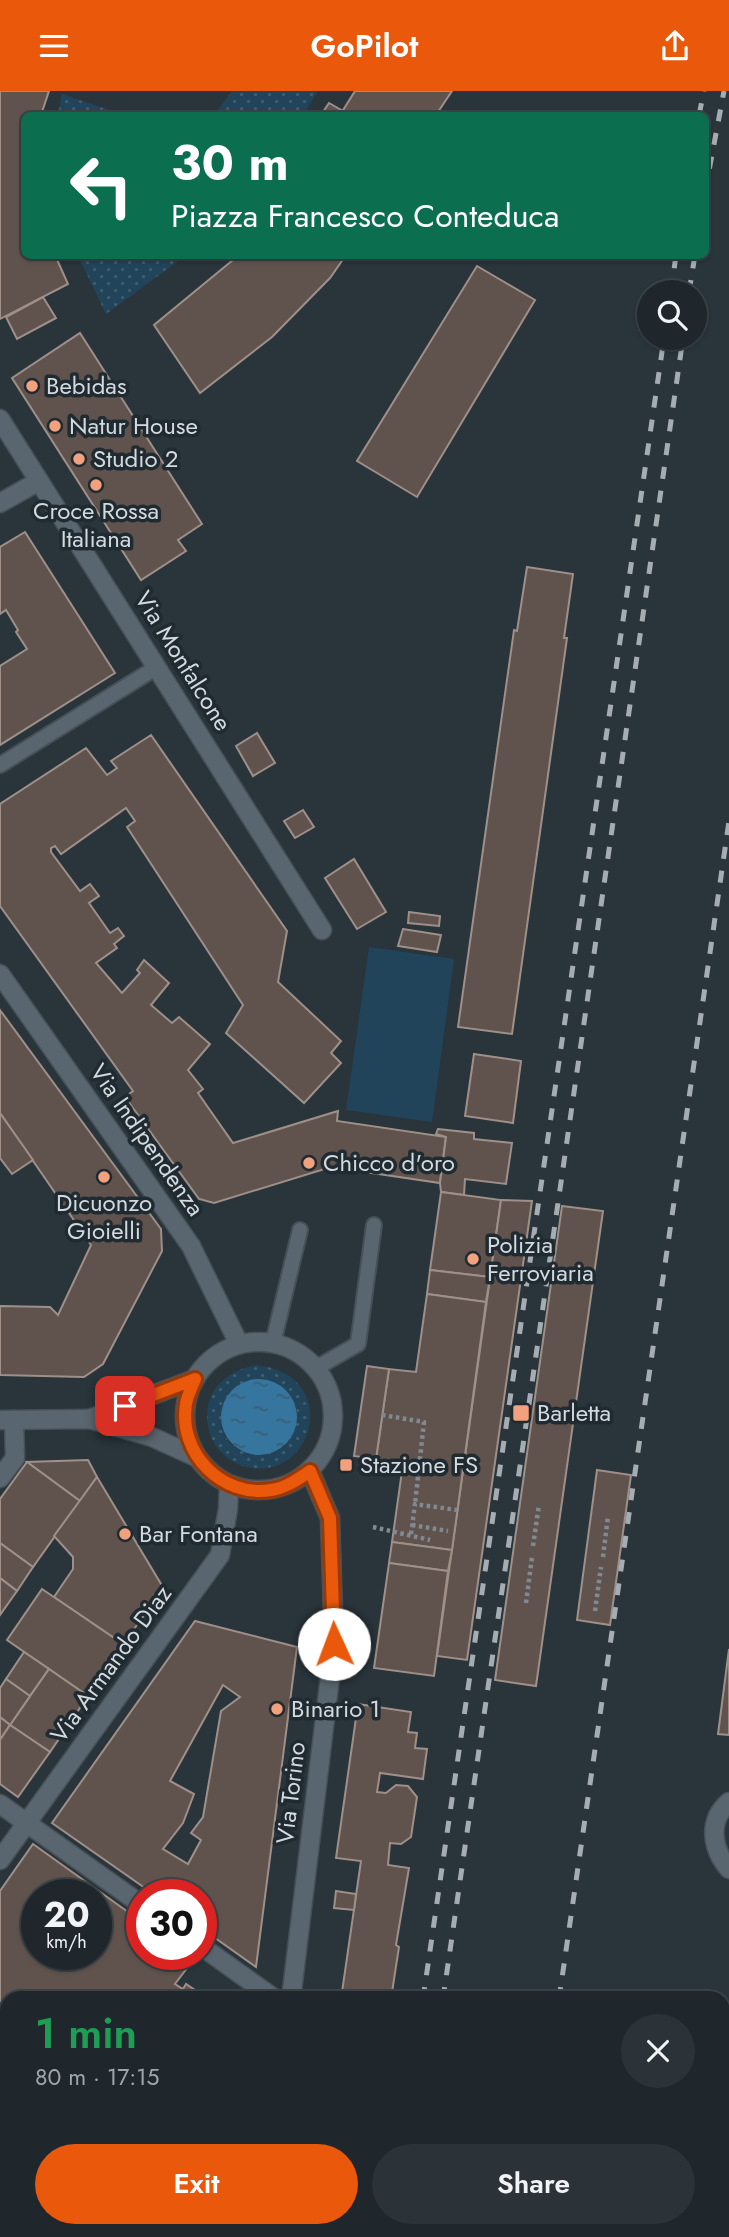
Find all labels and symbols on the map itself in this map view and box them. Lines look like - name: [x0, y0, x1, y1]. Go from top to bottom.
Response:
- place label: Bebidas: [46, 368, 127, 403]
- marker: Bebidas: [24, 378, 40, 394]
- place label: Natur House: [69, 408, 198, 443]
- marker: Natur House: [47, 418, 63, 434]
- place label: Studio 2: [93, 441, 178, 476]
- marker: Studio 2: [71, 451, 87, 467]
- marker: Croce Rossa Italiana: [88, 477, 104, 493]
- place label: Croce Rossa Italiana: [33, 493, 159, 556]
- street label: Via Monfalcone: [126, 584, 241, 738]
- street label: Via Indipendenza: [82, 1056, 213, 1223]
- place label: Chicco d'oro: [323, 1145, 455, 1180]
- marker: Chicco d'oro: [301, 1155, 317, 1171]
- marker: Dicuonzo Gioielli: [96, 1169, 112, 1185]
- place label: Dicuonzo Gioielli: [56, 1185, 152, 1248]
- place label: Polizia Ferroviaria: [487, 1227, 594, 1290]
- marker: Polizia Ferroviaria: [465, 1251, 481, 1267]
- pin: [95, 1376, 155, 1436]
- place label: Barletta: [537, 1395, 611, 1430]
- marker: Barletta: [511, 1403, 531, 1423]
- place label: Stazione FS: [360, 1447, 478, 1482]
- marker: Stazione FS: [338, 1457, 354, 1473]
- place label: Bar Fontana: [139, 1516, 258, 1551]
- marker: Bar Fontana: [117, 1526, 133, 1542]
- street label: Via Armando Diaz: [42, 1578, 180, 1750]
- position arrow: [297, 1607, 371, 1681]
- place label: Binario 1: [291, 1691, 380, 1726]
- marker: Binario 1: [269, 1701, 285, 1717]
- street label: Via Torino: [267, 1740, 314, 1846]
- speed limit sign: 30: [126, 1879, 217, 1970]

